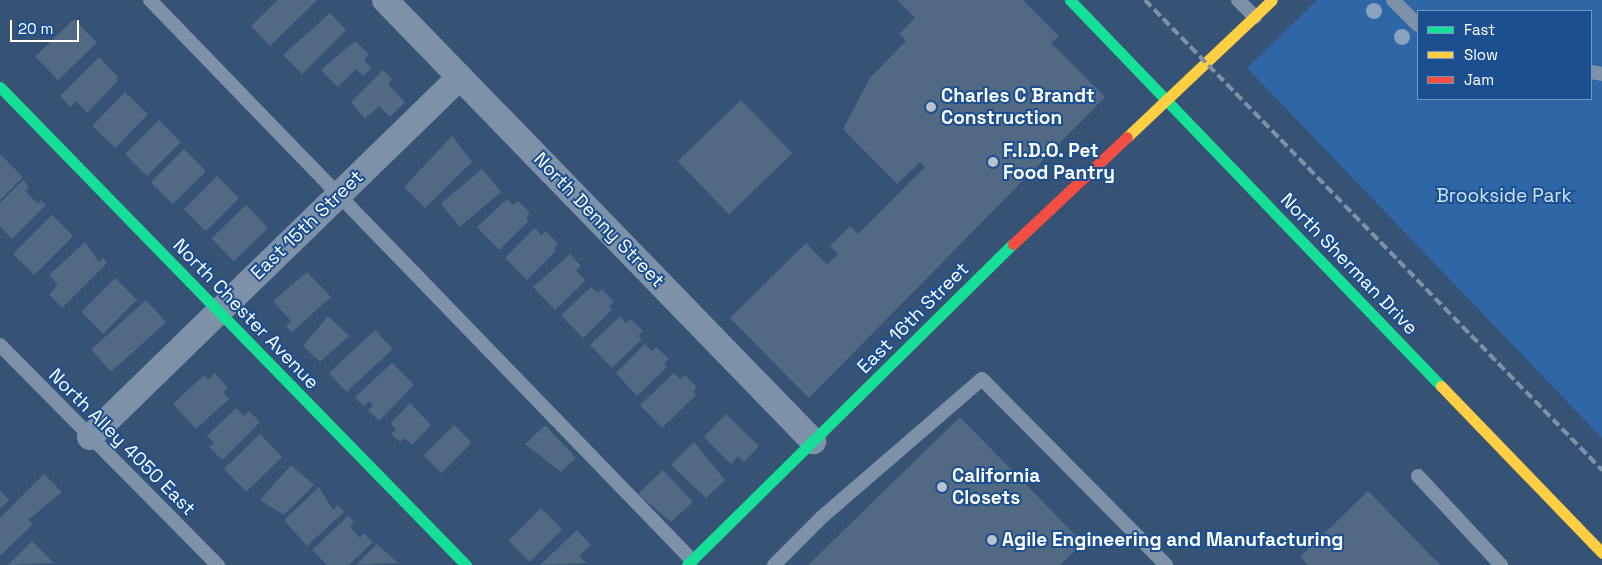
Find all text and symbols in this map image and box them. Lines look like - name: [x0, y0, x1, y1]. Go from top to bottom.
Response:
- scale bar: [12, 10, 81, 42]
- legend: [1417, 10, 1592, 100]
- text: 20 m: [18, 19, 53, 38]
- text: Fast: [1464, 20, 1495, 39]
- text: Slow: [1464, 45, 1498, 64]
- text: Jam: [1464, 70, 1494, 89]
- place label: Charles C Brandt Construction: [941, 85, 1095, 129]
- marker: Charles C Brandt Construction: [925, 101, 937, 113]
- place label: F.I.D.O. Pet Food Pantry: [1003, 140, 1115, 184]
- street label: North Denny Street: [529, 148, 669, 292]
- marker: F.I.D.O. Pet Food Pantry: [987, 156, 999, 168]
- street label: East 15th Street: [246, 166, 368, 284]
- park label: Brookside Park: [1436, 185, 1572, 207]
- street label: North Sherman Drive: [1276, 189, 1422, 339]
- street label: North Chester Avenue: [168, 234, 324, 394]
- street label: East 16th Street: [853, 258, 973, 378]
- street label: North Alley 4050 East: [44, 364, 200, 520]
- place label: California Closets: [952, 465, 1040, 509]
- marker: California Closets: [936, 481, 948, 493]
- place label: Agile Engineering and Manufacturing: [1002, 529, 1343, 551]
- marker: Agile Engineering and Manufacturing: [986, 534, 998, 546]

